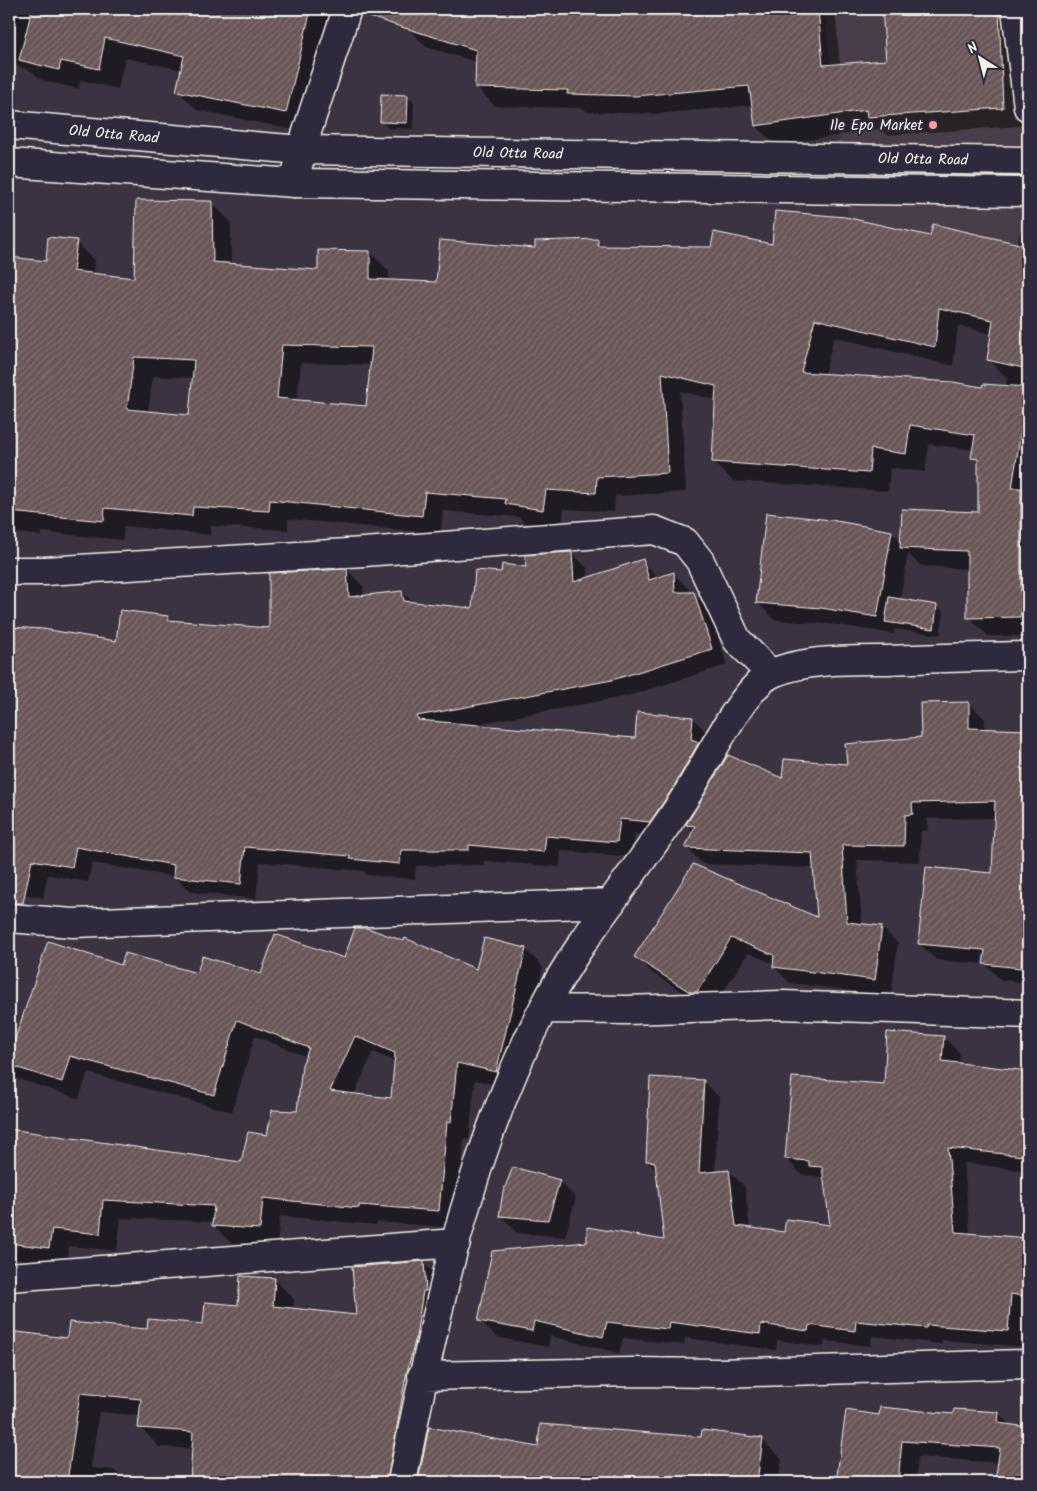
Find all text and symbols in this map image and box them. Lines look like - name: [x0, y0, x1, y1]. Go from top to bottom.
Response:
- north arrow: [954, 32, 1004, 82]
- text: N: [963, 37, 983, 60]
- place label: Ile Epo Market: [830, 114, 923, 138]
- street label: Old Otta Road: [68, 119, 160, 151]
- marker: Ile Epo Market: [927, 119, 939, 131]
- street label: Old Otta Road: [473, 141, 564, 167]
- street label: Old Otta Road: [878, 147, 969, 173]

